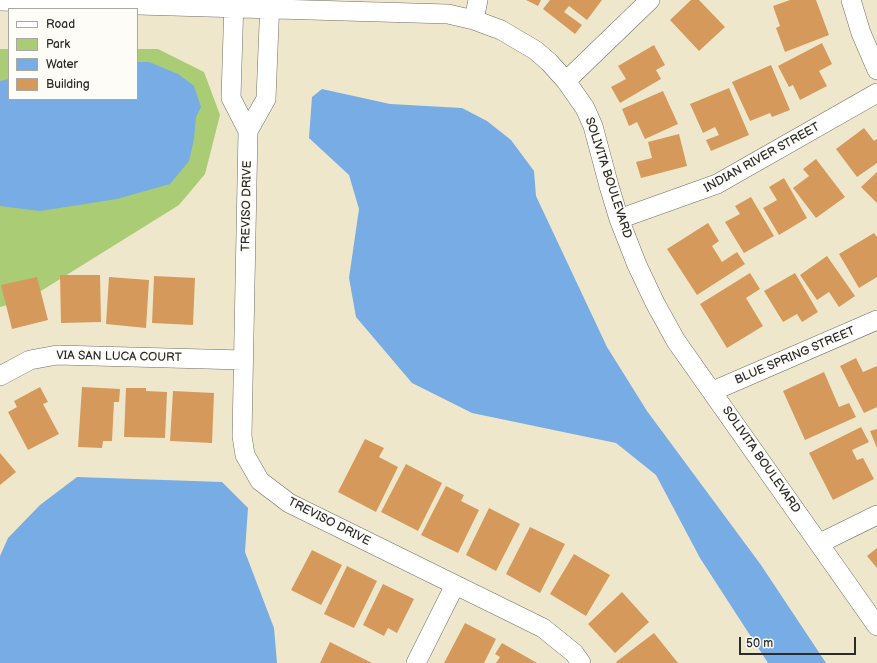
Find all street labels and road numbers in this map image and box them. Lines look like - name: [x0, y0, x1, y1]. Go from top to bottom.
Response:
- street label: SOLIVITA BOULEVARD: [582, 116, 634, 240]
- street label: INDIAN RIVER STREET: [702, 120, 822, 196]
- street label: TREVISO DRIVE: [239, 161, 255, 251]
- street label: BLUE SPRING STREET: [733, 324, 857, 388]
- street label: VIA SAN LUCA COURT: [56, 349, 182, 365]
- street label: SOLIVITA BOULEVARD: [719, 404, 803, 516]
- street label: TREVISO DRIVE: [285, 495, 373, 549]

